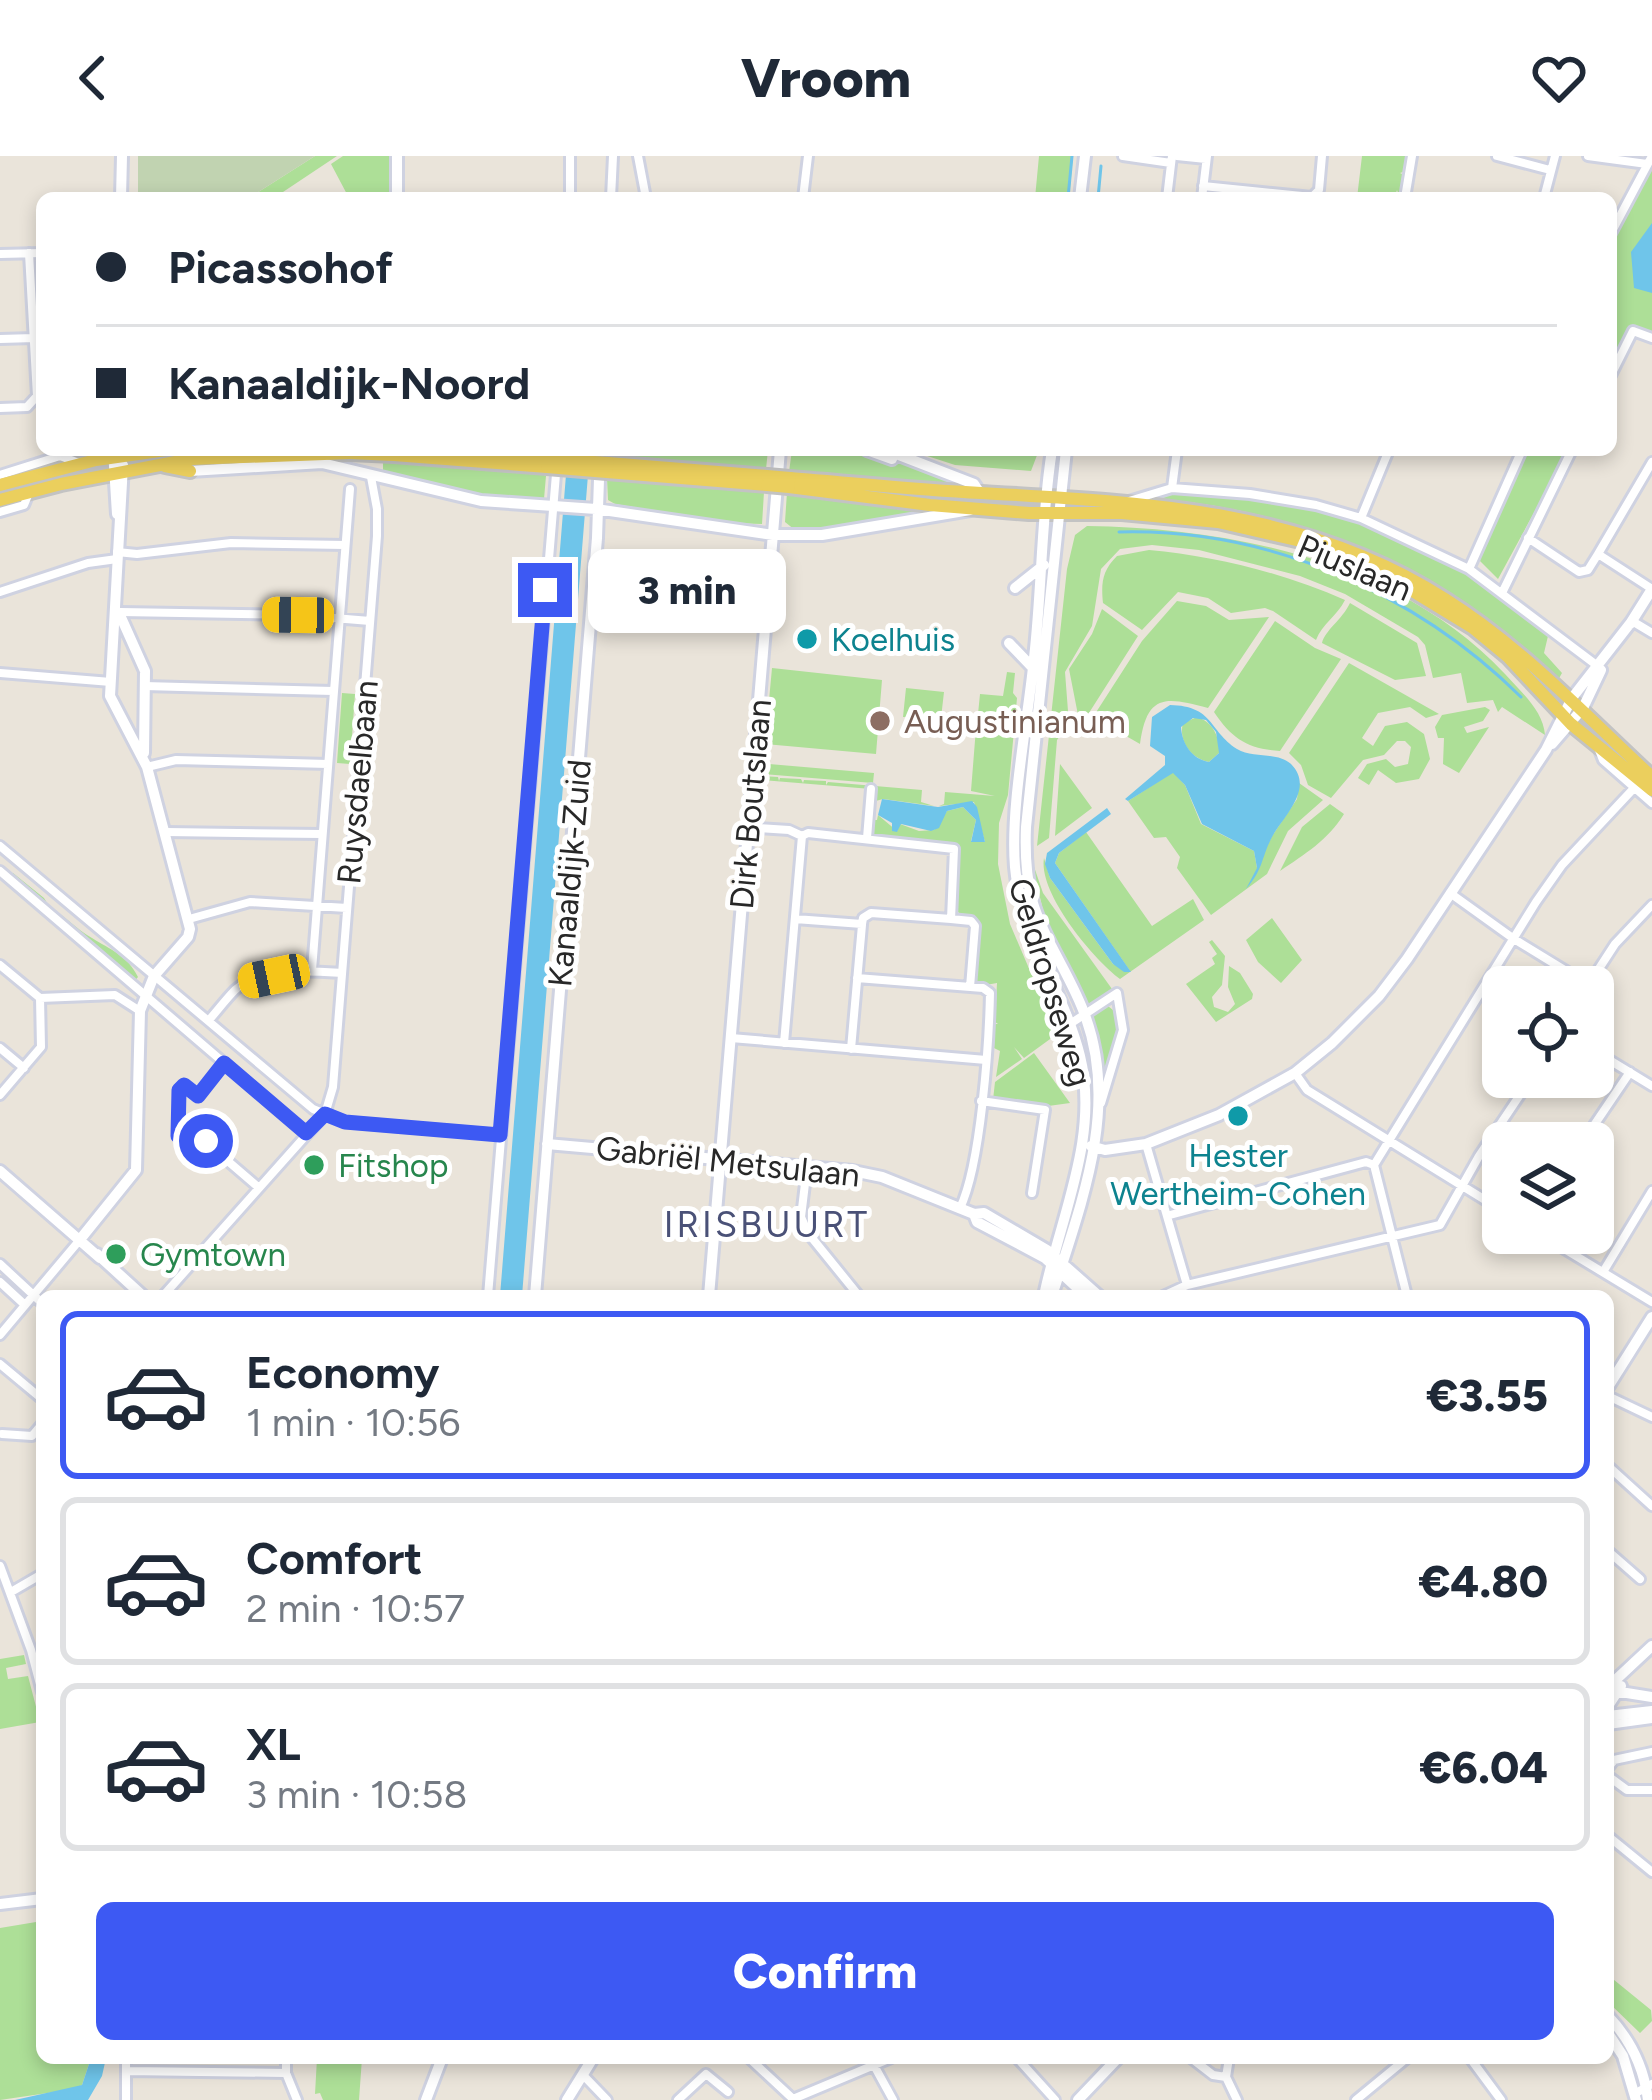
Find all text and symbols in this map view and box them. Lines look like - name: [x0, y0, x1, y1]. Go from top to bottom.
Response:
- icon: back: [60, 45, 126, 111]
- icon: heart: [1526, 45, 1592, 111]
- text: Vroom: [741, 46, 911, 111]
- text: Picassohof: [168, 240, 393, 294]
- text: Kanaaldijk-Noord: [168, 356, 530, 410]
- street label: Piuslaan: [1292, 526, 1418, 609]
- callout: 3 min: [587, 548, 785, 632]
- route end: [518, 563, 572, 617]
- text: 3 min: [638, 567, 736, 614]
- car: [262, 596, 334, 634]
- place label: Koelhuis: [831, 620, 955, 659]
- marker: Koelhuis: [794, 626, 820, 652]
- street label: Ruysdaelbaan: [329, 678, 386, 886]
- street label: Dirk Boutslaan: [722, 697, 779, 911]
- place label: Augustinianum: [904, 702, 1126, 741]
- marker: Augustinianum: [867, 708, 893, 734]
- street label: Kanaaldijk-Zuid: [540, 758, 599, 988]
- street label: Geldropseweg: [1000, 873, 1101, 1091]
- car: [235, 951, 313, 1001]
- map controls: [1482, 966, 1614, 1254]
- button: locate: [1482, 966, 1614, 1098]
- marker: Hester Wertheim-Cohen: [1225, 1103, 1251, 1129]
- route start: [179, 1114, 233, 1168]
- button: layers: [1482, 1122, 1614, 1254]
- street label: Gabriël Metsulaan: [594, 1128, 862, 1195]
- place label: Hester Wertheim-Cohen: [1110, 1136, 1366, 1213]
- place label: Fitshop: [338, 1146, 448, 1185]
- marker: Fitshop: [301, 1152, 327, 1178]
- district label: IRISBUURT: [664, 1203, 870, 1246]
- place label: Gymtown: [140, 1235, 286, 1274]
- marker: Gymtown: [103, 1241, 129, 1267]
- icon: car: [102, 1341, 210, 1449]
- text: Economy: [246, 1345, 439, 1399]
- text: €3.55: [1426, 1368, 1548, 1422]
- text: 1 min · 10:56: [246, 1399, 460, 1446]
- icon: car: [102, 1527, 210, 1635]
- text: Comfort: [246, 1531, 422, 1585]
- text: €4.80: [1418, 1554, 1548, 1608]
- text: 2 min · 10:57: [246, 1585, 465, 1632]
- icon: car: [102, 1713, 210, 1821]
- text: XL: [246, 1717, 301, 1771]
- text: €6.04: [1420, 1740, 1548, 1794]
- text: 3 min · 10:58: [246, 1771, 467, 1818]
- button: Confirm: [96, 1902, 1554, 2040]

